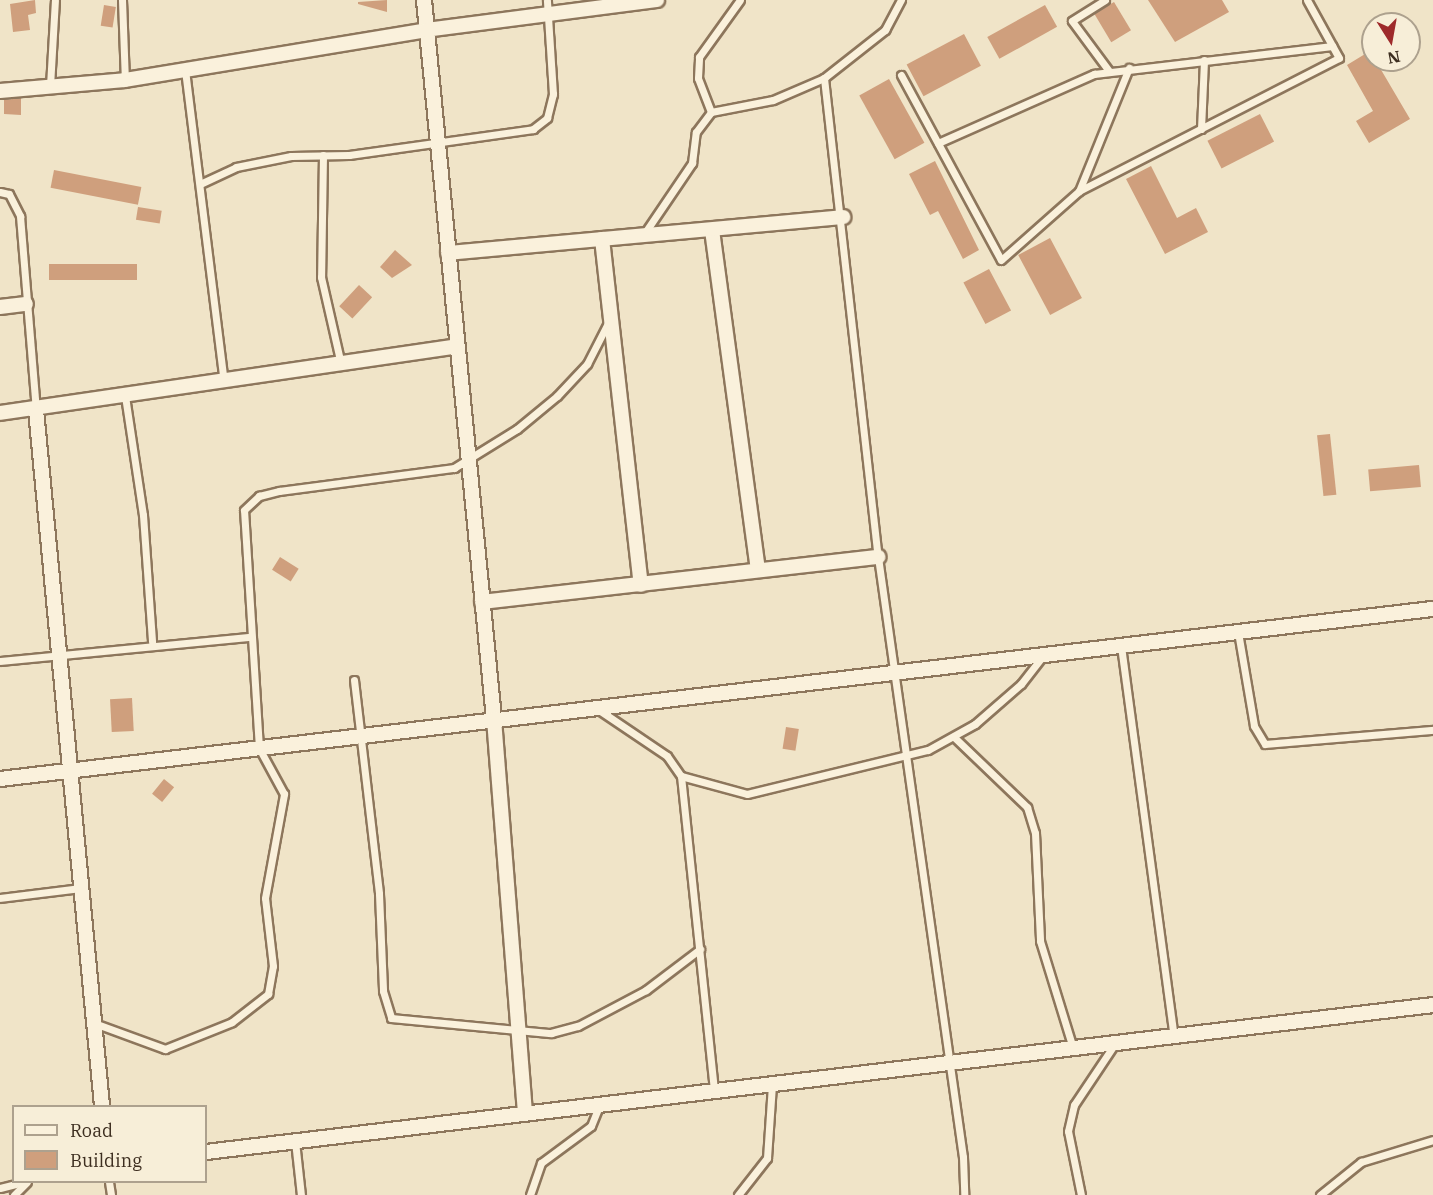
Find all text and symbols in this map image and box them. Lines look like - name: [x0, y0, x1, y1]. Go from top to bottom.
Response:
- north arrow: [1361, 12, 1421, 72]
- text: N: [1386, 47, 1402, 69]
- legend: [12, 1105, 207, 1183]
- text: Road: [70, 1119, 113, 1142]
- text: Building: [70, 1149, 142, 1172]

